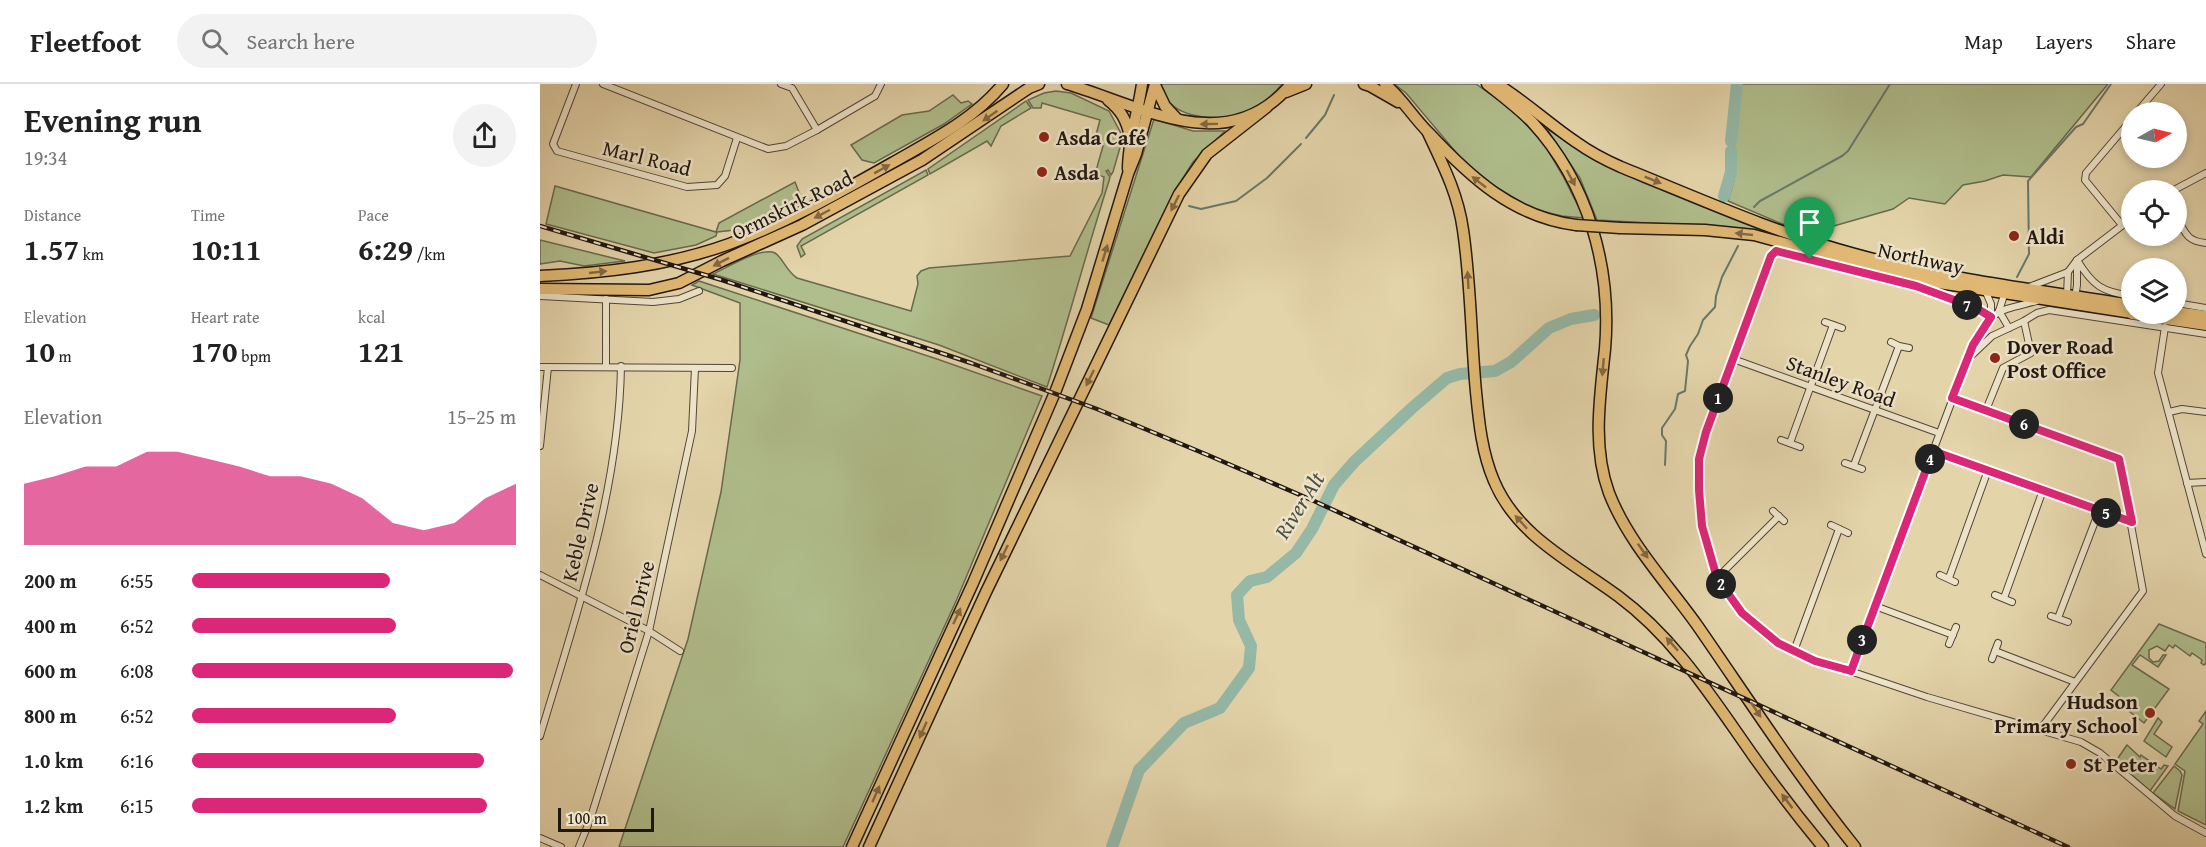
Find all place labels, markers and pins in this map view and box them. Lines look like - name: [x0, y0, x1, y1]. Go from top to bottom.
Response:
- place label: Asda Café: [1056, 122, 1146, 153]
- marker: Asda Café: [1037, 130, 1051, 144]
- place label: Asda: [1054, 157, 1099, 188]
- marker: Asda: [1035, 165, 1049, 179]
- pin: [1784, 197, 1835, 259]
- place label: Aldi: [2026, 221, 2065, 252]
- marker: Aldi: [2007, 229, 2021, 243]
- pin: 7: [1952, 290, 1982, 320]
- place label: Dover Road Post Office: [2007, 331, 2113, 386]
- marker: Dover Road Post Office: [1988, 351, 2002, 365]
- pin: 1: [1703, 383, 1733, 413]
- pin: 6: [2009, 409, 2039, 439]
- pin: 4: [1915, 444, 1945, 474]
- pin: 5: [2091, 498, 2121, 528]
- pin: 2: [1706, 569, 1736, 599]
- pin: 3: [1847, 625, 1877, 655]
- place label: Hudson Primary School: [1994, 686, 2139, 741]
- marker: Hudson Primary School: [2143, 706, 2157, 720]
- place label: St Peter: [2083, 749, 2157, 780]
- marker: St Peter: [2064, 757, 2078, 771]

